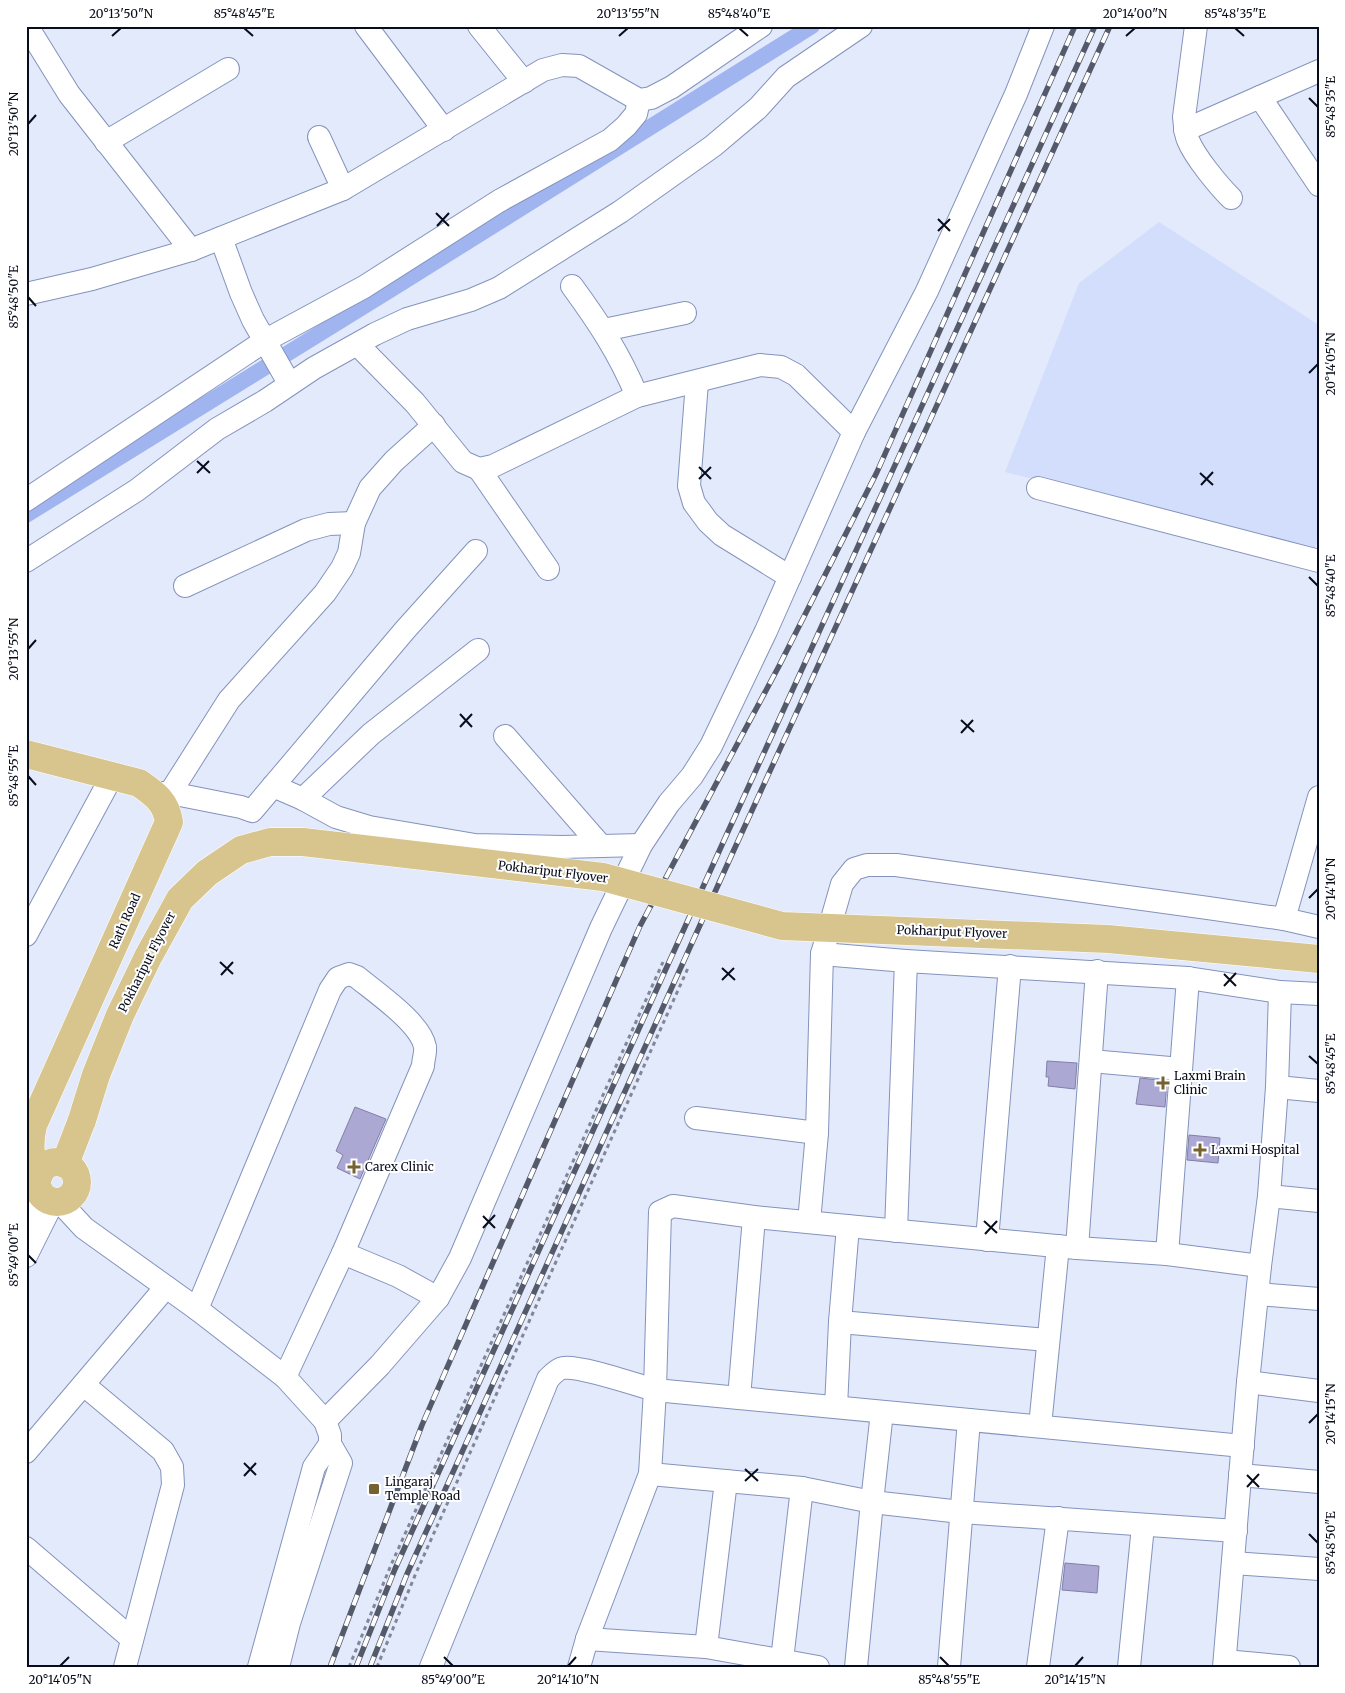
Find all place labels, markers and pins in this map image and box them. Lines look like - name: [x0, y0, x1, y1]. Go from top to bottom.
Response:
- place label: Laxmi Brain Clinic: [1174, 1068, 1246, 1097]
- marker: Laxmi Brain Clinic: [1156, 1076, 1170, 1090]
- place label: Laxmi Hospital: [1211, 1142, 1300, 1157]
- marker: Laxmi Hospital: [1193, 1143, 1207, 1157]
- place label: Carex Clinic: [365, 1159, 434, 1174]
- marker: Carex Clinic: [347, 1160, 361, 1174]
- place label: Lingaraj Temple Road: [385, 1474, 460, 1503]
- marker: Lingaraj Temple Road: [367, 1482, 381, 1496]

